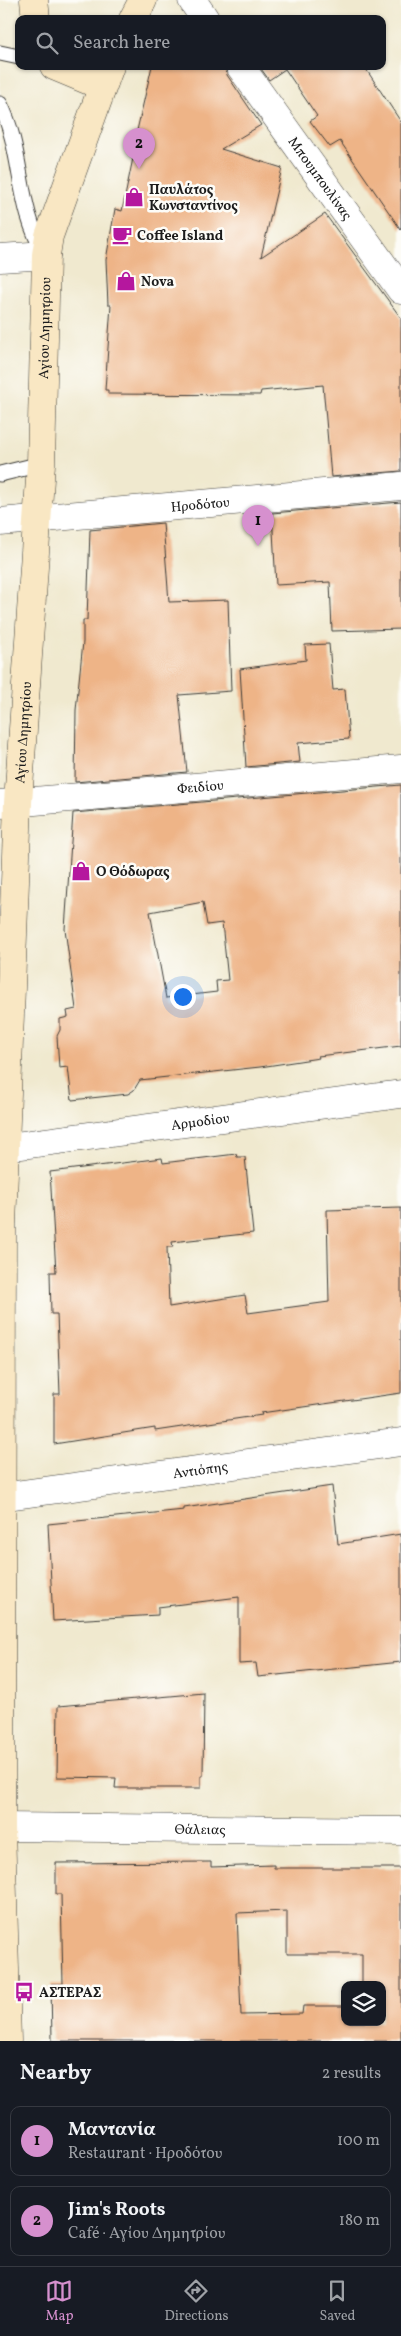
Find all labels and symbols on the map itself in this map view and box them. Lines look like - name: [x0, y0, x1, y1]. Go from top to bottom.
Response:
- pin: 2: [123, 128, 155, 169]
- street label: Μπουμπουλίνας: [283, 133, 356, 224]
- place label: Παυλάτος Κωνσταντίνος: [149, 181, 238, 216]
- shop icon: Παυλάτος Κωνσταντίνος: [123, 186, 145, 208]
- cafe icon: Coffee Island: [111, 224, 133, 246]
- place label: Coffee Island: [137, 227, 224, 246]
- shop icon: Nova: [115, 270, 137, 292]
- place label: Nova: [141, 273, 175, 292]
- street label: Αγίου Δημητρίου: [35, 277, 56, 379]
- street label: Ηροδότου: [170, 493, 231, 518]
- pin: 1: [242, 505, 274, 546]
- street label: Αγίου Δημητρίου: [11, 681, 37, 784]
- street label: Φειδίου: [176, 777, 225, 800]
- shop icon: Ο Θόδωρας: [70, 860, 92, 882]
- place label: Ο Θόδωρας: [96, 863, 170, 882]
- your location: [170, 984, 196, 1010]
- street label: Αρμοδίου: [170, 1109, 231, 1136]
- street label: Αντιόπης: [172, 1458, 229, 1484]
- street label: Θάλειας: [174, 1821, 226, 1840]
- bus stop icon: ΑΣΤΕΡΑΣ: [13, 1981, 35, 2003]
- place label: ΑΣΤΕΡΑΣ: [39, 1984, 102, 2003]

